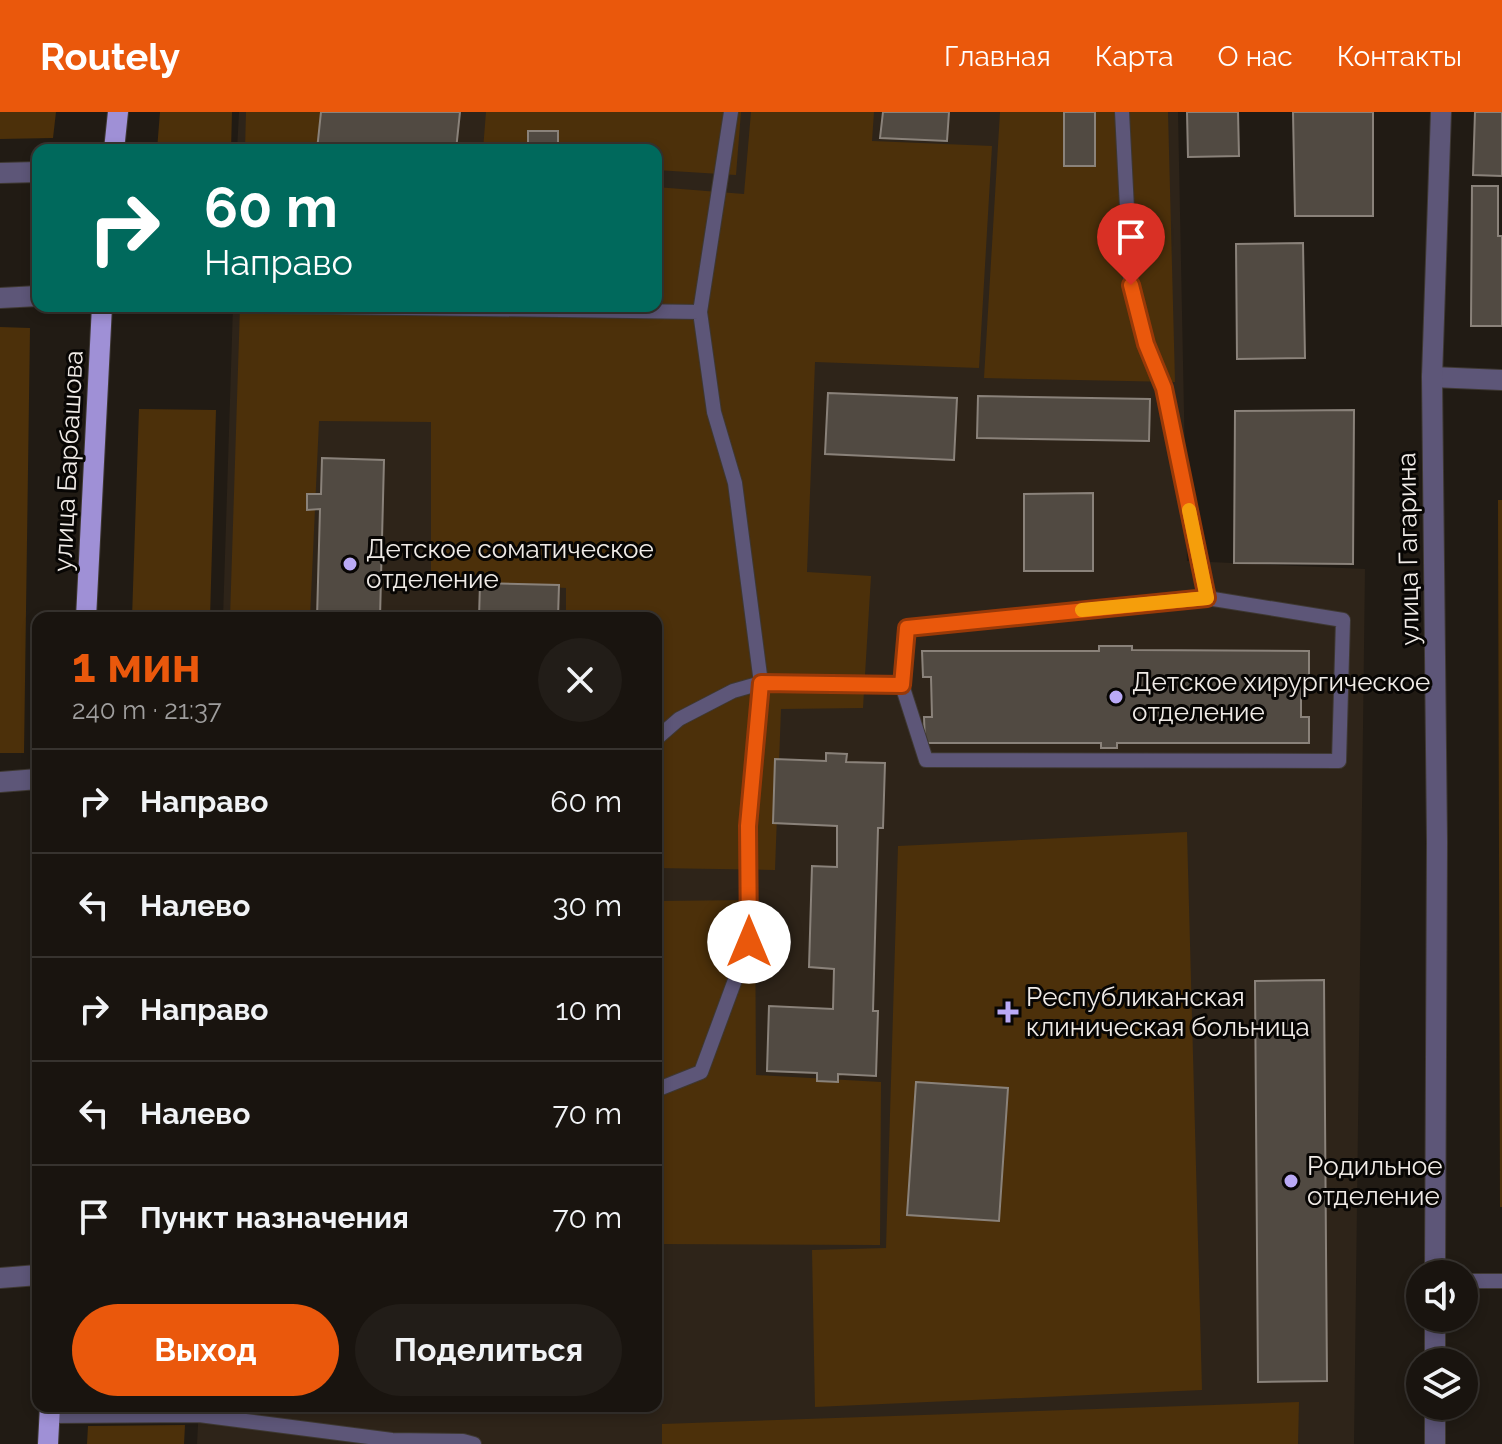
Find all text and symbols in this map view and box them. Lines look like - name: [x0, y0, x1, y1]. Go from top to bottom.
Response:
- text: Routely: [40, 34, 180, 79]
- text: Главная: [944, 40, 1051, 73]
- text: Карта: [1095, 40, 1174, 73]
- text: О нас: [1218, 40, 1293, 73]
- text: Контакты: [1337, 40, 1462, 73]
- text: 60 m: [204, 174, 338, 240]
- icon: right: [72, 176, 176, 280]
- pin: [1097, 203, 1165, 285]
- icon: arrive: [1109, 215, 1153, 259]
- text: Направо: [204, 241, 353, 283]
- street label: улица Барбашова: [47, 350, 89, 572]
- street label: улица Гагарина: [1391, 452, 1425, 646]
- place label: Детское соматическое отделение: [366, 534, 654, 594]
- marker: Детское соматическое отделение: [341, 555, 359, 573]
- text: 1 мин: [72, 637, 201, 693]
- button: close: [538, 638, 622, 722]
- place label: Детское хирургическое отделение: [1132, 667, 1430, 727]
- marker: Детское хирургическое отделение: [1107, 688, 1125, 706]
- text: 240 m · 21:37: [72, 695, 222, 725]
- icon: right: [72, 779, 116, 823]
- text: Направо: [140, 784, 269, 819]
- text: 60 m: [550, 784, 622, 819]
- icon: left: [72, 883, 116, 927]
- text: Налево: [140, 888, 250, 923]
- text: 30 m: [552, 888, 622, 923]
- position arrow: [707, 900, 791, 984]
- place label: Республиканская клиническая больница: [1026, 982, 1310, 1042]
- icon: right: [72, 987, 116, 1031]
- text: Направо: [140, 992, 269, 1027]
- text: 10 m: [556, 992, 622, 1027]
- marker: Республиканская клиническая больница: [997, 1001, 1019, 1023]
- icon: left: [72, 1091, 116, 1135]
- text: Налево: [140, 1096, 250, 1131]
- text: 70 m: [552, 1096, 622, 1131]
- place label: Родильное отделение: [1307, 1151, 1443, 1211]
- marker: Родильное отделение: [1282, 1172, 1300, 1190]
- icon: arrive: [72, 1195, 116, 1239]
- text: Пункт назначения: [140, 1200, 409, 1235]
- text: 70 m: [552, 1200, 622, 1235]
- map controls: [1406, 1260, 1478, 1420]
- button: sound: [1406, 1260, 1478, 1332]
- button: Выход: [72, 1304, 339, 1396]
- button: Поделиться: [355, 1304, 622, 1396]
- button: layers: [1406, 1348, 1478, 1420]

